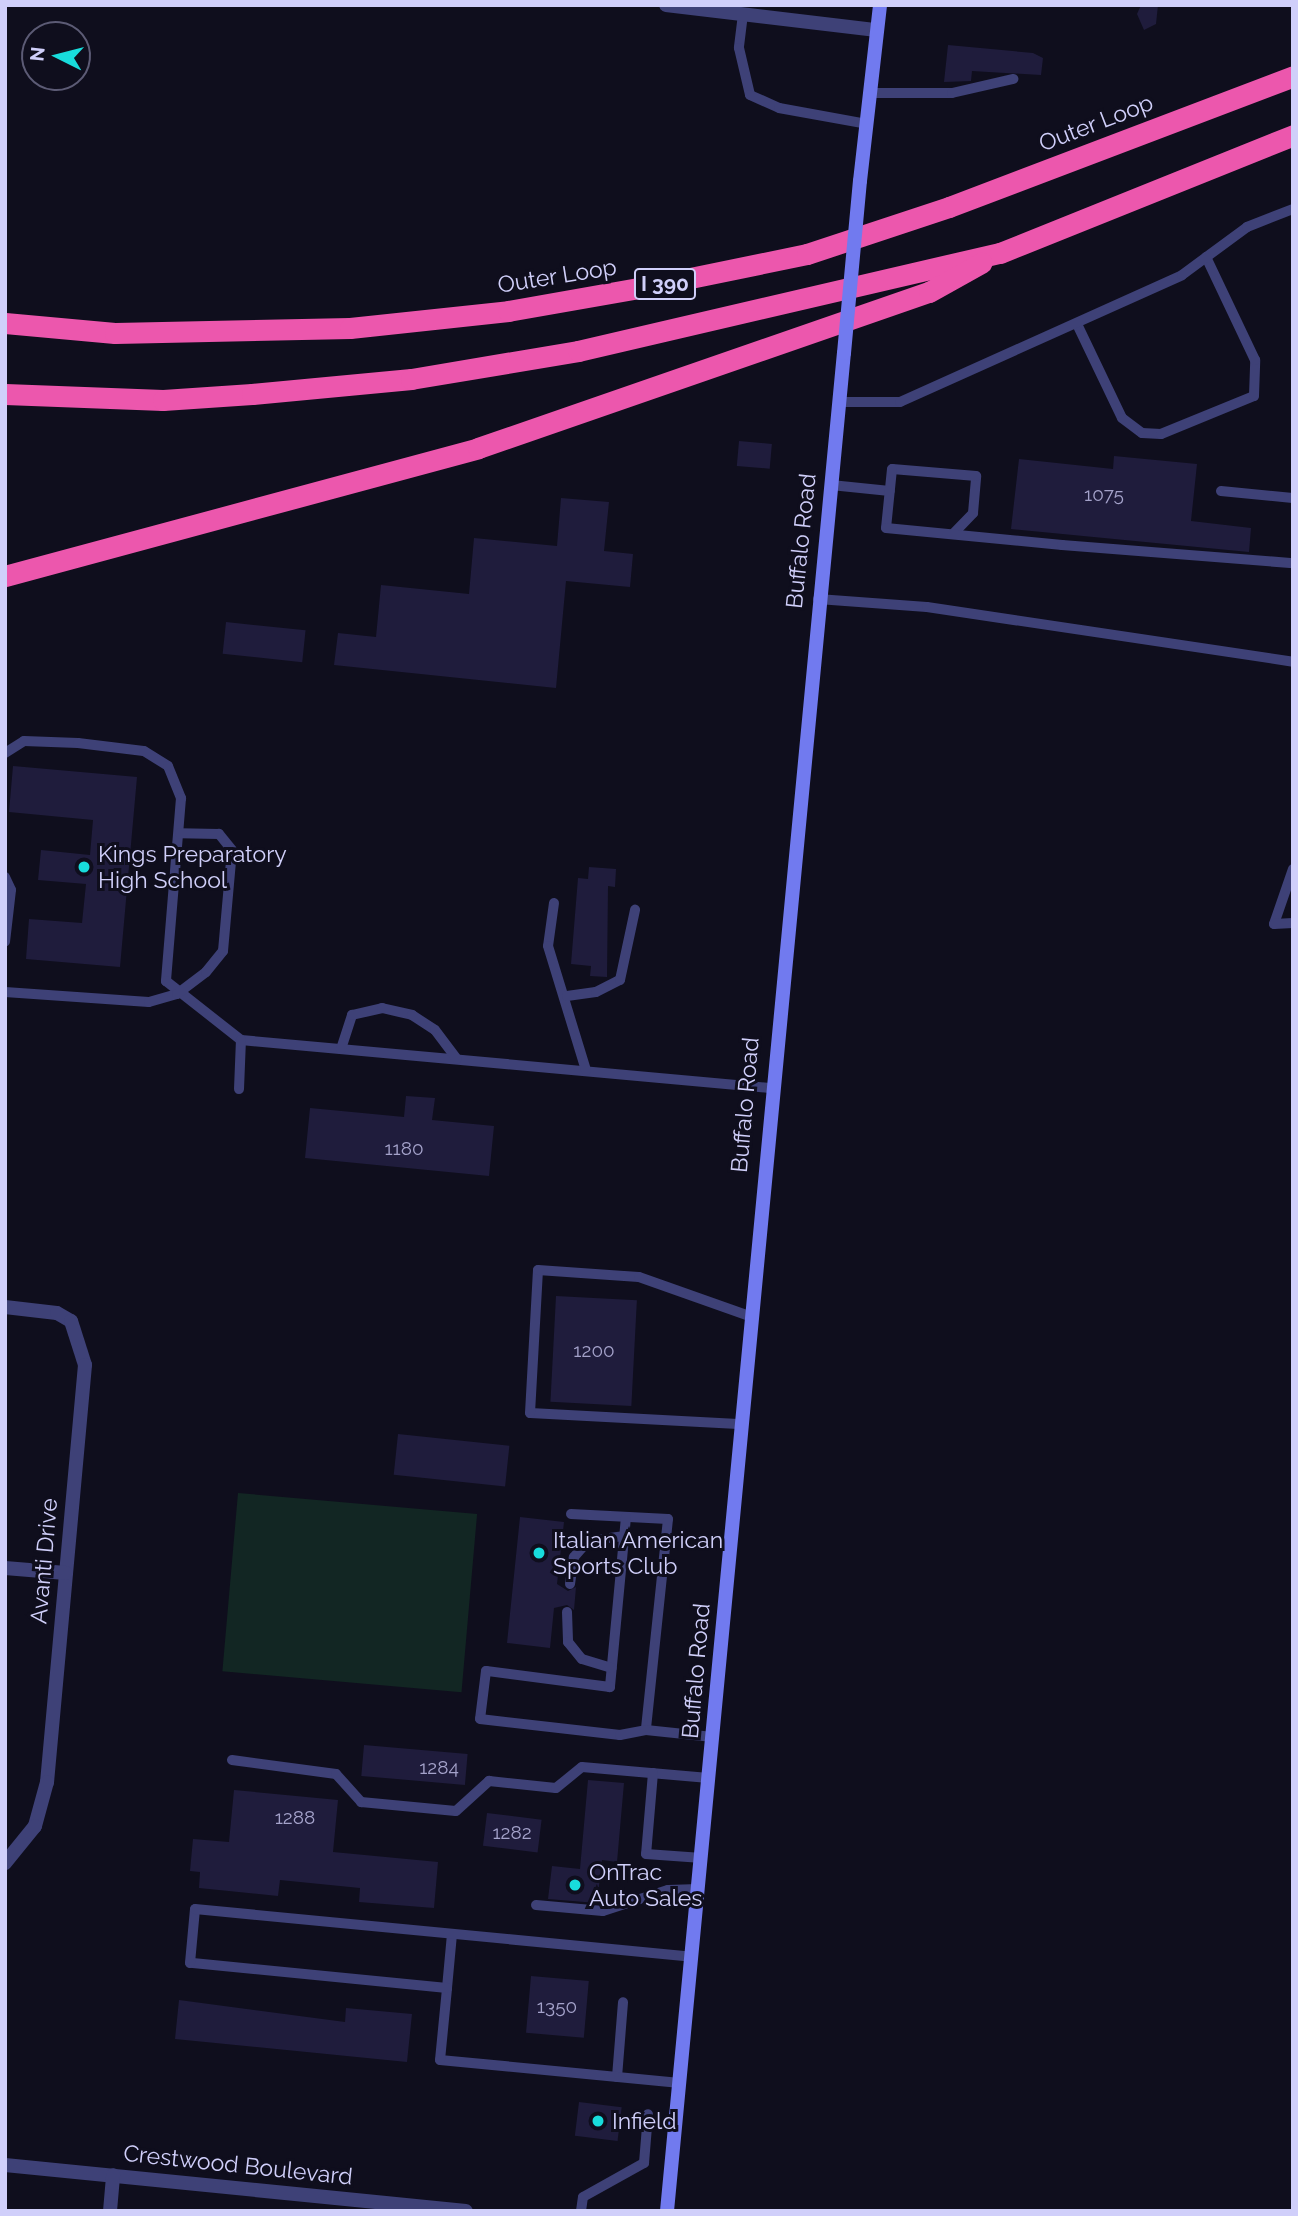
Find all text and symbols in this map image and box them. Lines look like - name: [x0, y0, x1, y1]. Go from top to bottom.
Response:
- north arrow: [21, 21, 91, 91]
- text: N: [25, 46, 49, 62]
- street label: Outer Loop: [1035, 89, 1157, 157]
- street label: Outer Loop: [495, 253, 619, 299]
- road number: I 390: [634, 266, 696, 302]
- street label: Buffalo Road: [780, 472, 822, 610]
- house number: 1075: [1084, 484, 1124, 506]
- place label: Kings Preparatory High School: [98, 840, 287, 894]
- marker: Kings Preparatory High School: [76, 859, 92, 875]
- street label: Buffalo Road: [725, 1036, 765, 1174]
- house number: 1180: [384, 1138, 424, 1160]
- house number: 1200: [573, 1340, 615, 1362]
- street label: Avanti Drive: [25, 1497, 63, 1625]
- place label: Italian American Sports Club: [553, 1526, 724, 1580]
- marker: Italian American Sports Club: [531, 1545, 547, 1561]
- street label: Buffalo Road: [676, 1602, 716, 1740]
- house number: 1284: [419, 1757, 459, 1779]
- house number: 1288: [275, 1807, 315, 1829]
- house number: 1282: [492, 1822, 532, 1844]
- place label: OnTrac Auto Sales: [589, 1858, 702, 1912]
- marker: OnTrac Auto Sales: [567, 1877, 583, 1893]
- house number: 1350: [537, 1996, 577, 2018]
- place label: Infield: [612, 2107, 677, 2135]
- marker: Infield: [590, 2113, 606, 2129]
- street label: Crestwood Boulevard: [122, 2139, 354, 2191]

